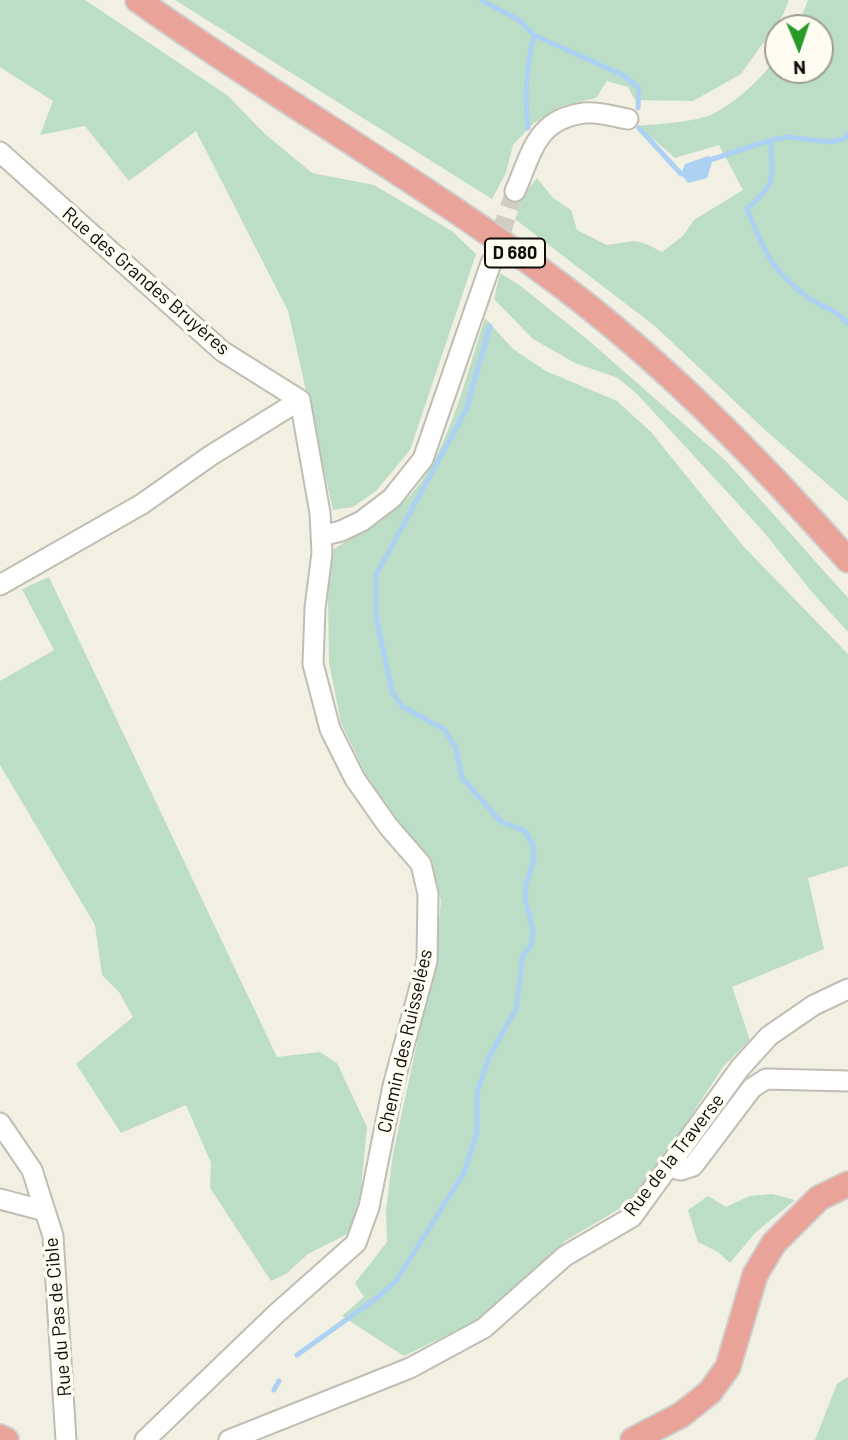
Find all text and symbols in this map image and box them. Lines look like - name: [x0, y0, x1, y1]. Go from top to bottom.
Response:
- north arrow: [764, 14, 834, 84]
- text: N: [793, 57, 806, 80]
- street label: Rue des Grandes Bruyères: [58, 202, 234, 360]
- road number: D 680: [485, 239, 545, 268]
- street label: Chemin des Ruisselées: [373, 947, 437, 1135]
- street label: Rue de la Traverse: [619, 1089, 729, 1221]
- street label: Rue du Pas de Cible: [40, 1237, 76, 1397]

